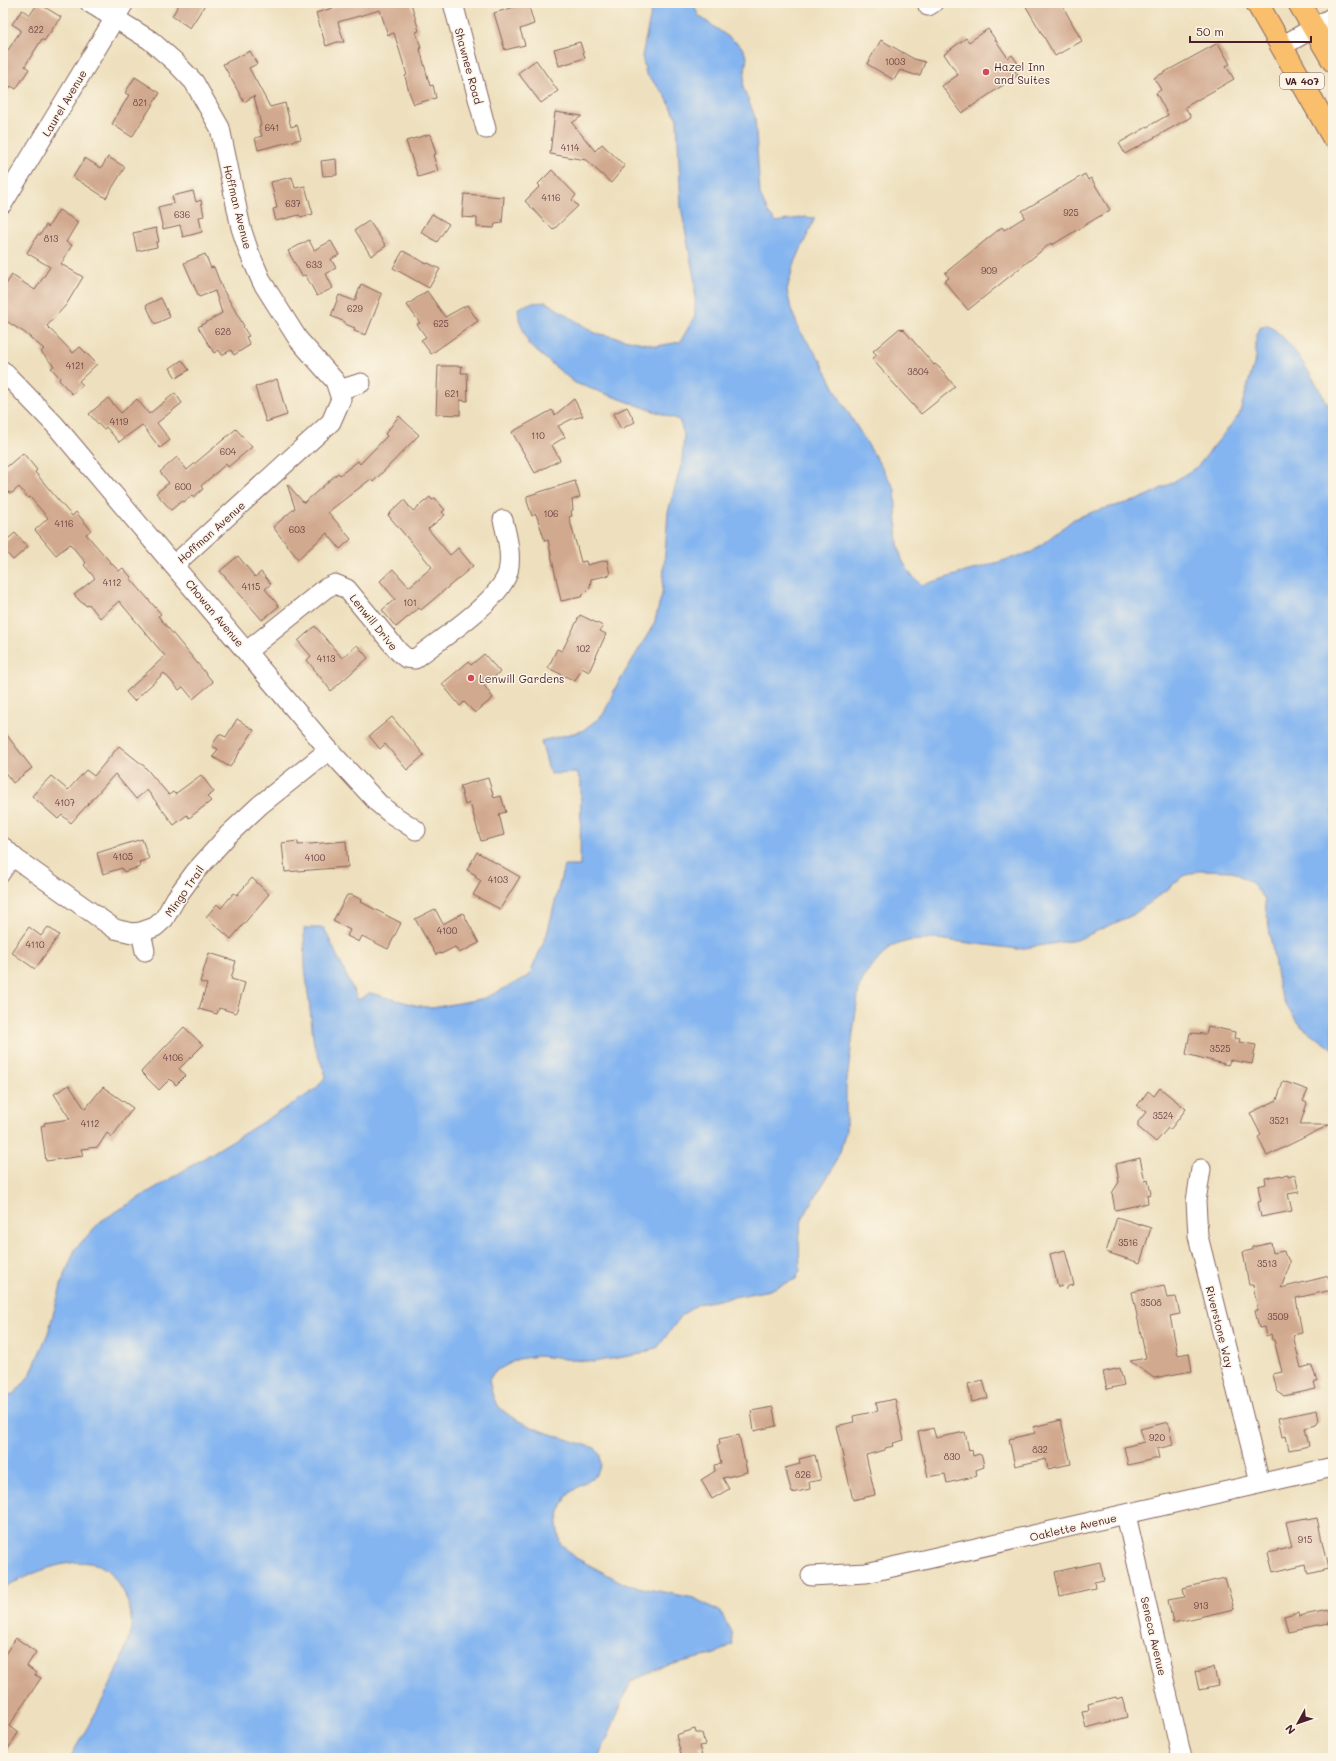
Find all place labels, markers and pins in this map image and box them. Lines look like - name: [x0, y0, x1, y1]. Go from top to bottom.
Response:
- place label: Hazel Inn and Suites: [994, 59, 1050, 87]
- marker: Hazel Inn and Suites: [981, 67, 991, 77]
- place label: Lenwill Gardens: [479, 671, 564, 686]
- marker: Lenwill Gardens: [466, 673, 476, 683]

